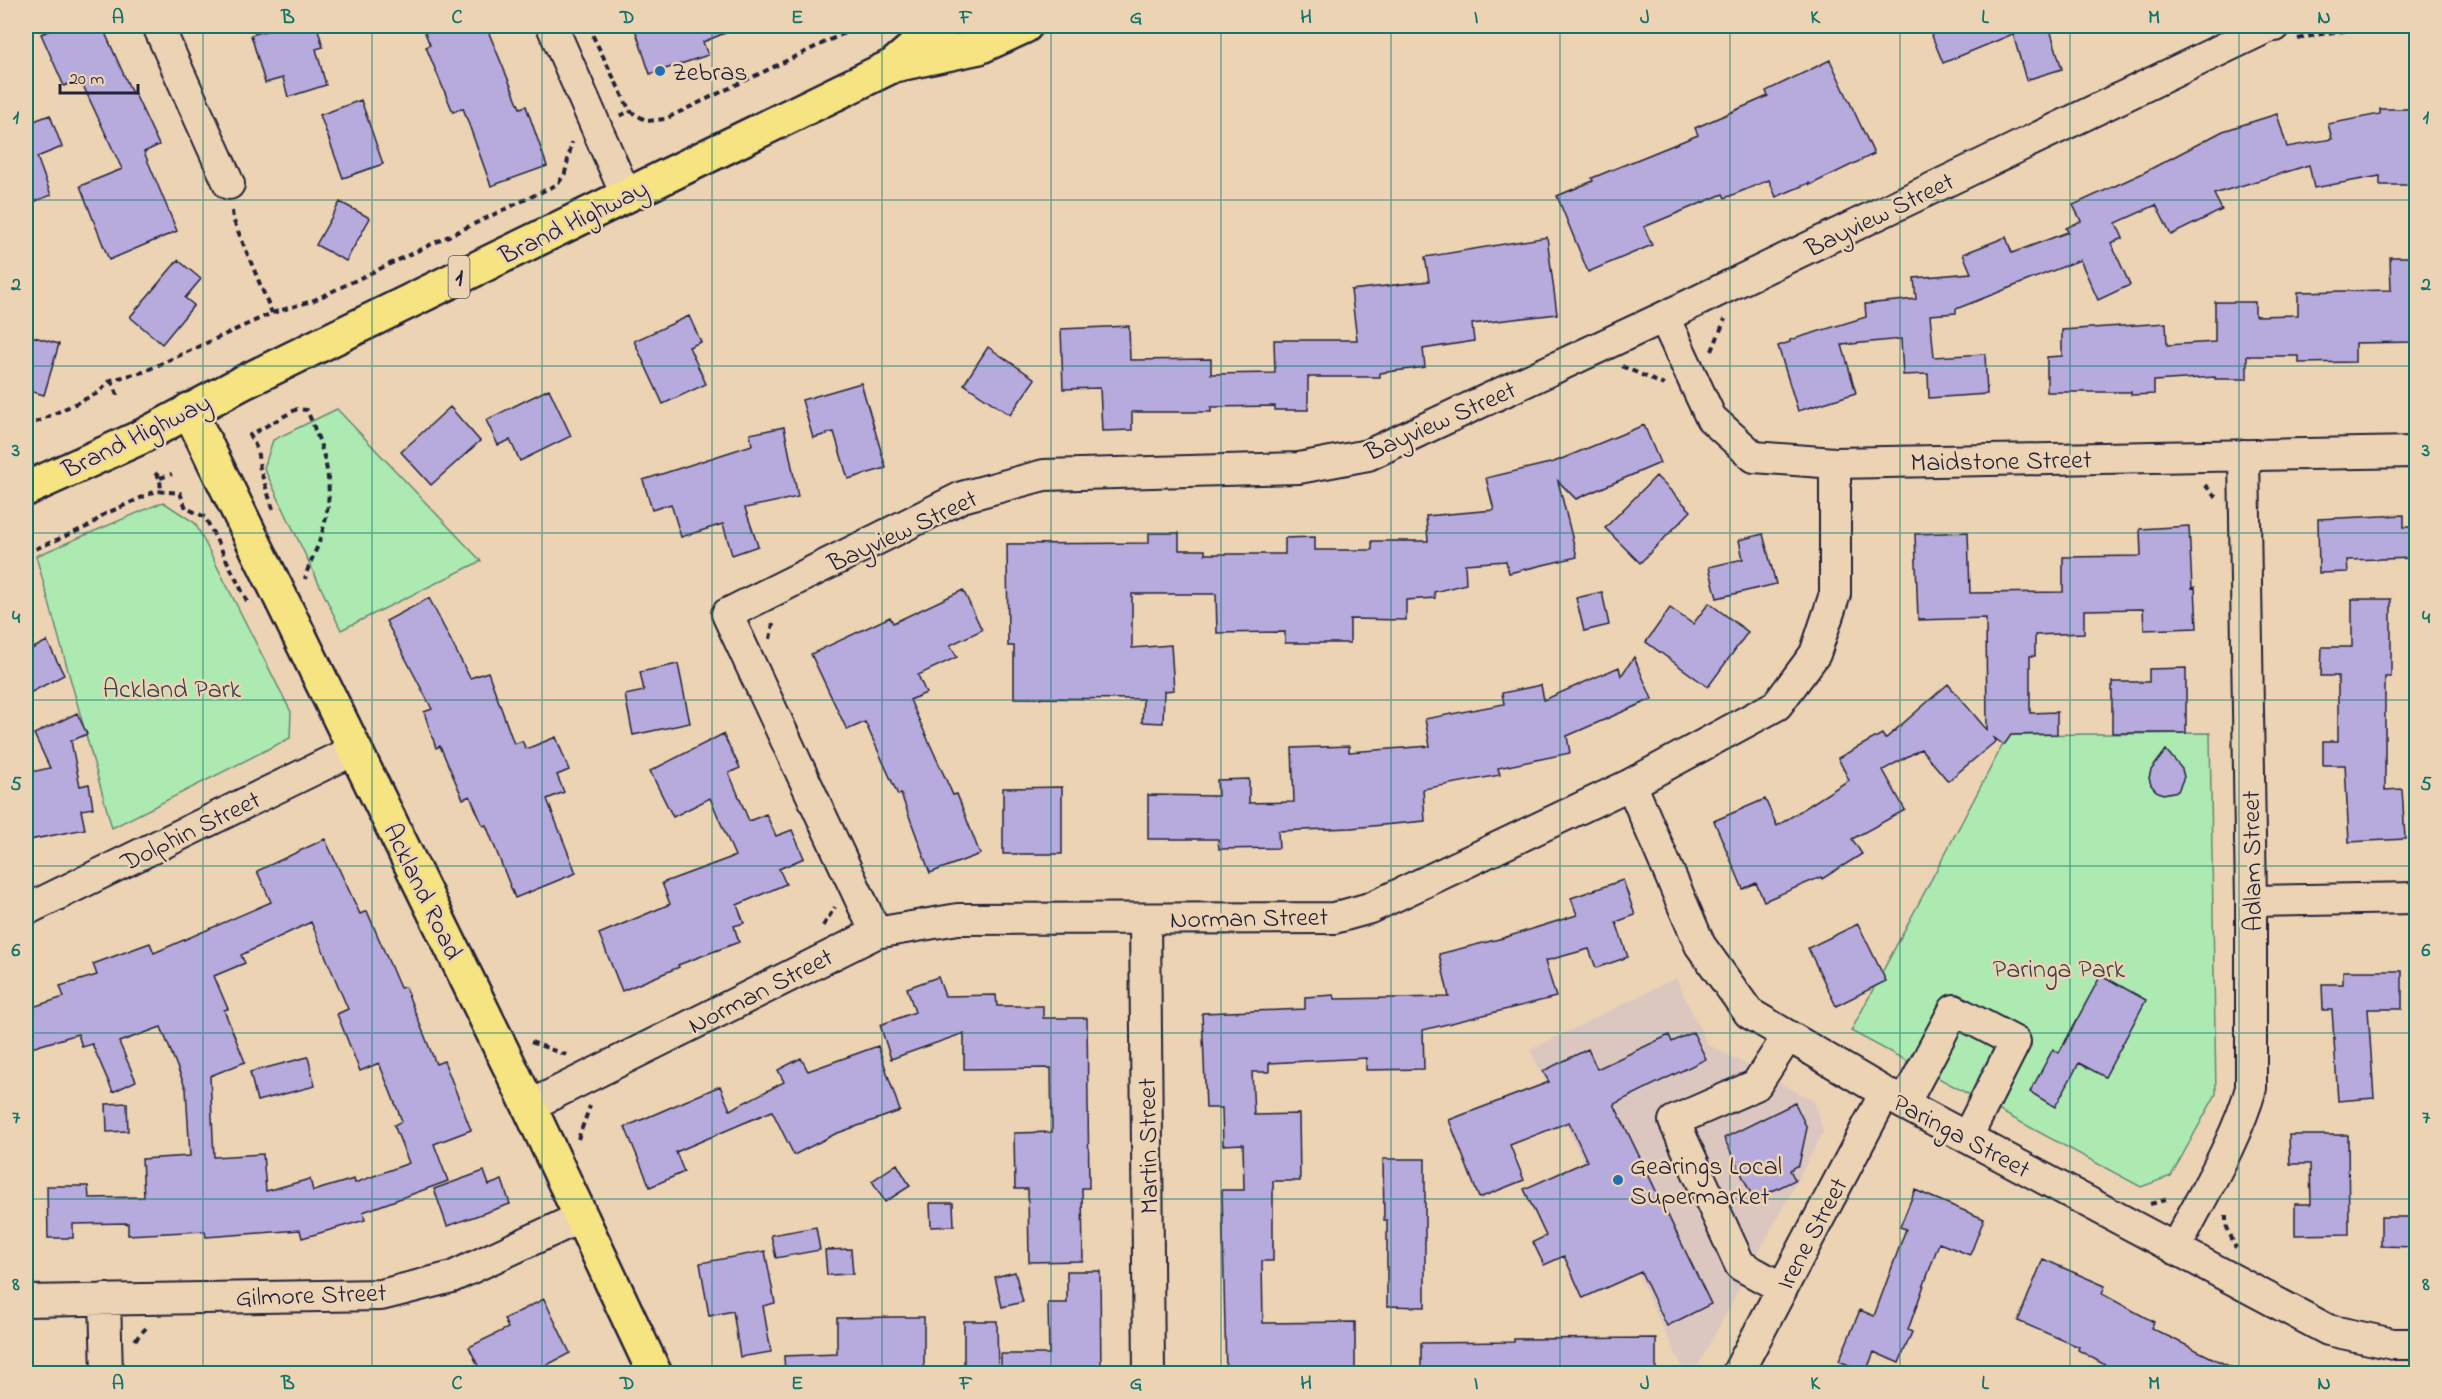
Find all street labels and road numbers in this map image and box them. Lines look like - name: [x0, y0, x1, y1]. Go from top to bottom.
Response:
- street label: Bayview Street: [1799, 164, 1961, 270]
- street label: Brand Highway: [492, 171, 655, 277]
- road number: 1: [448, 256, 470, 298]
- street label: Bayview Street: [1359, 372, 1523, 473]
- street label: Brand Highway: [55, 385, 218, 491]
- street label: Maidstone Street: [1910, 442, 2092, 484]
- street label: Bayview Street: [821, 481, 985, 584]
- street label: Dolphin Street: [114, 782, 268, 883]
- street label: Adlam Street: [2234, 790, 2274, 932]
- street label: Ackland Road: [372, 818, 471, 967]
- street label: Norman Street: [1170, 900, 1329, 940]
- street label: Norman Street: [682, 940, 841, 1046]
- street label: Martin Street: [1130, 1077, 1170, 1214]
- street label: Paringa Street: [1885, 1085, 2036, 1190]
- street label: Irene Street: [1768, 1171, 1859, 1297]
- street label: Gilmore Street: [235, 1275, 387, 1319]

